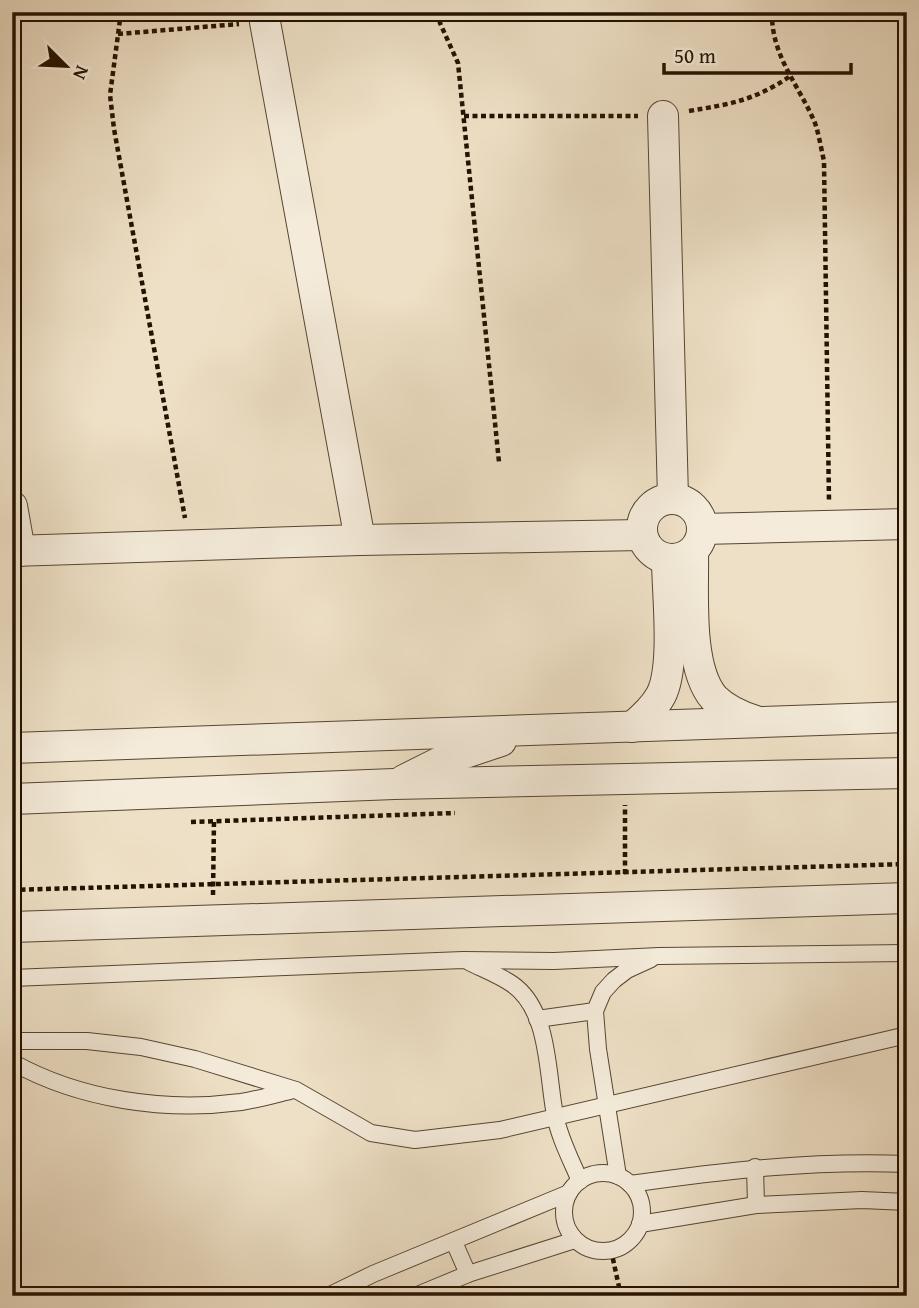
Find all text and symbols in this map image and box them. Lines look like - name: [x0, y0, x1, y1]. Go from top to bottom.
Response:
- north arrow: [32, 32, 102, 102]
- scale bar: [664, 32, 851, 76]
- text: 50 m: [674, 40, 716, 71]
- text: N: [66, 61, 97, 85]

